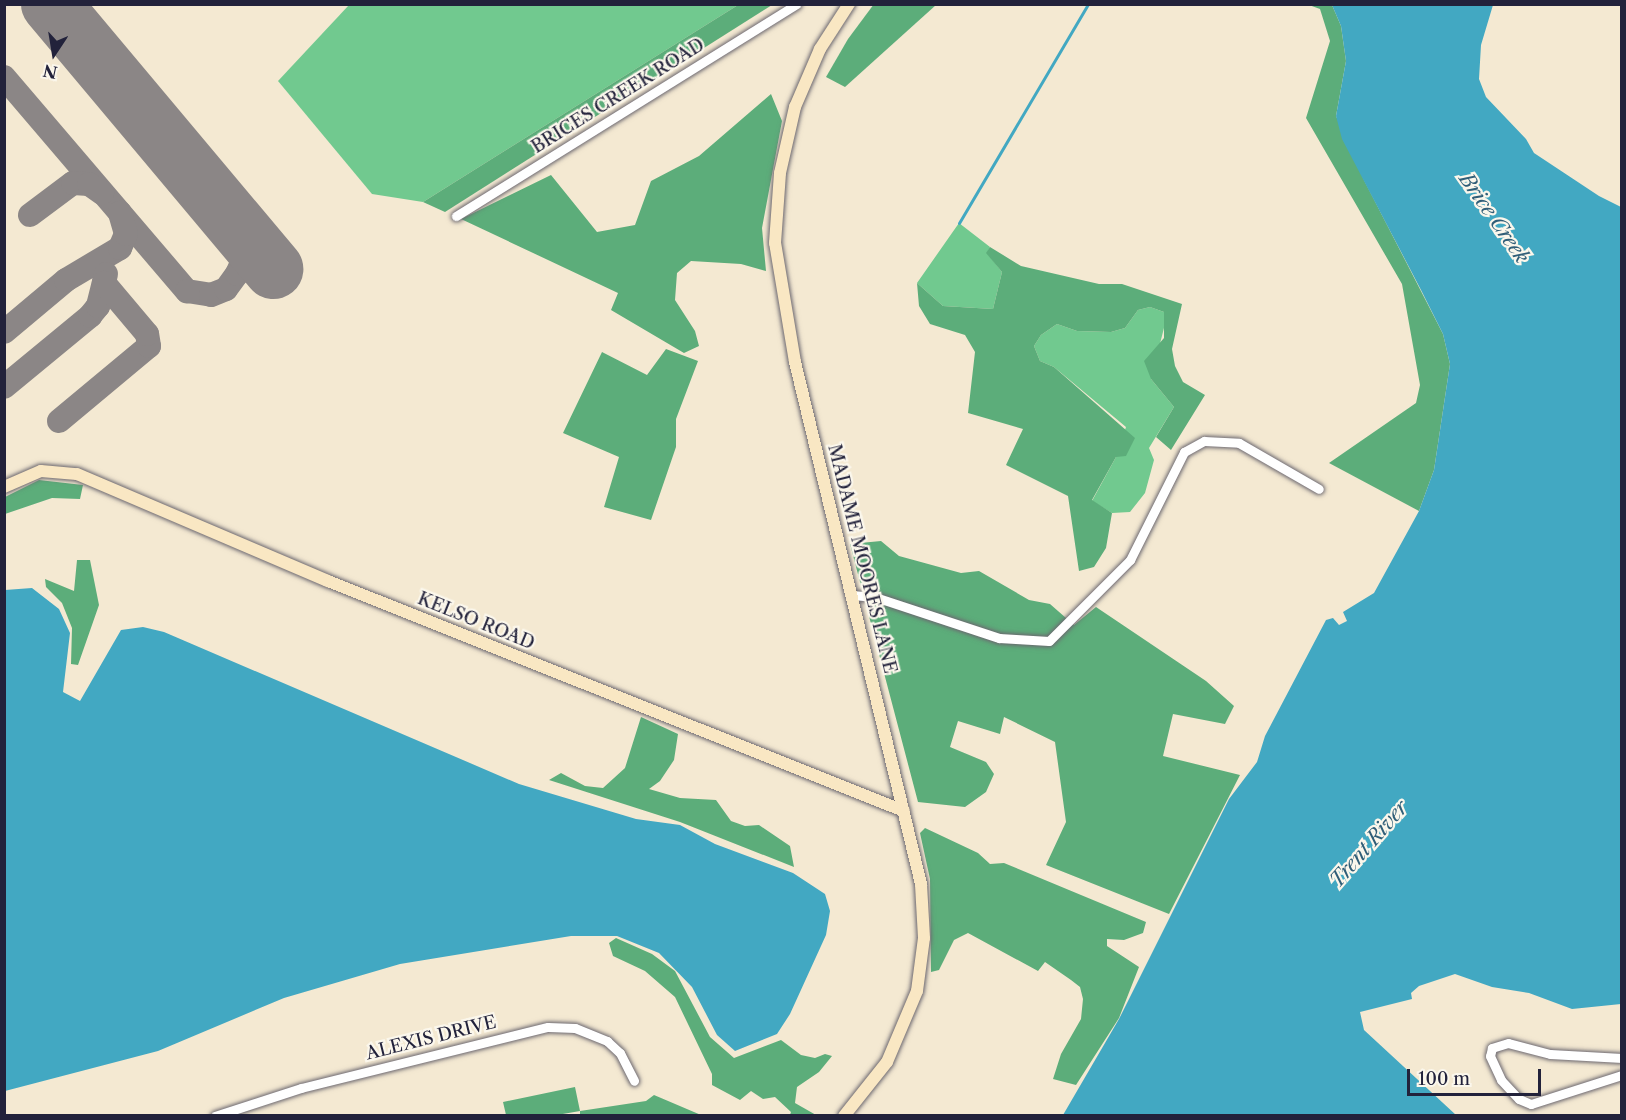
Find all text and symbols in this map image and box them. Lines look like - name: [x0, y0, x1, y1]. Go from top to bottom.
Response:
- north arrow: [24, 24, 84, 84]
- street label: BRICES CREEK ROAD: [527, 34, 709, 158]
- text: N: [41, 60, 59, 83]
- water label: Brice Creek: [1454, 168, 1534, 268]
- street label: MADAME MOORES LANE: [823, 442, 901, 676]
- street label: KELSO ROAD: [414, 588, 538, 654]
- water label: Trent River: [1325, 796, 1413, 892]
- street label: ALEXIS DRIVE: [363, 1011, 499, 1065]
- scale bar: [1410, 1057, 1544, 1095]
- text: 100 m: [1418, 1068, 1470, 1090]

